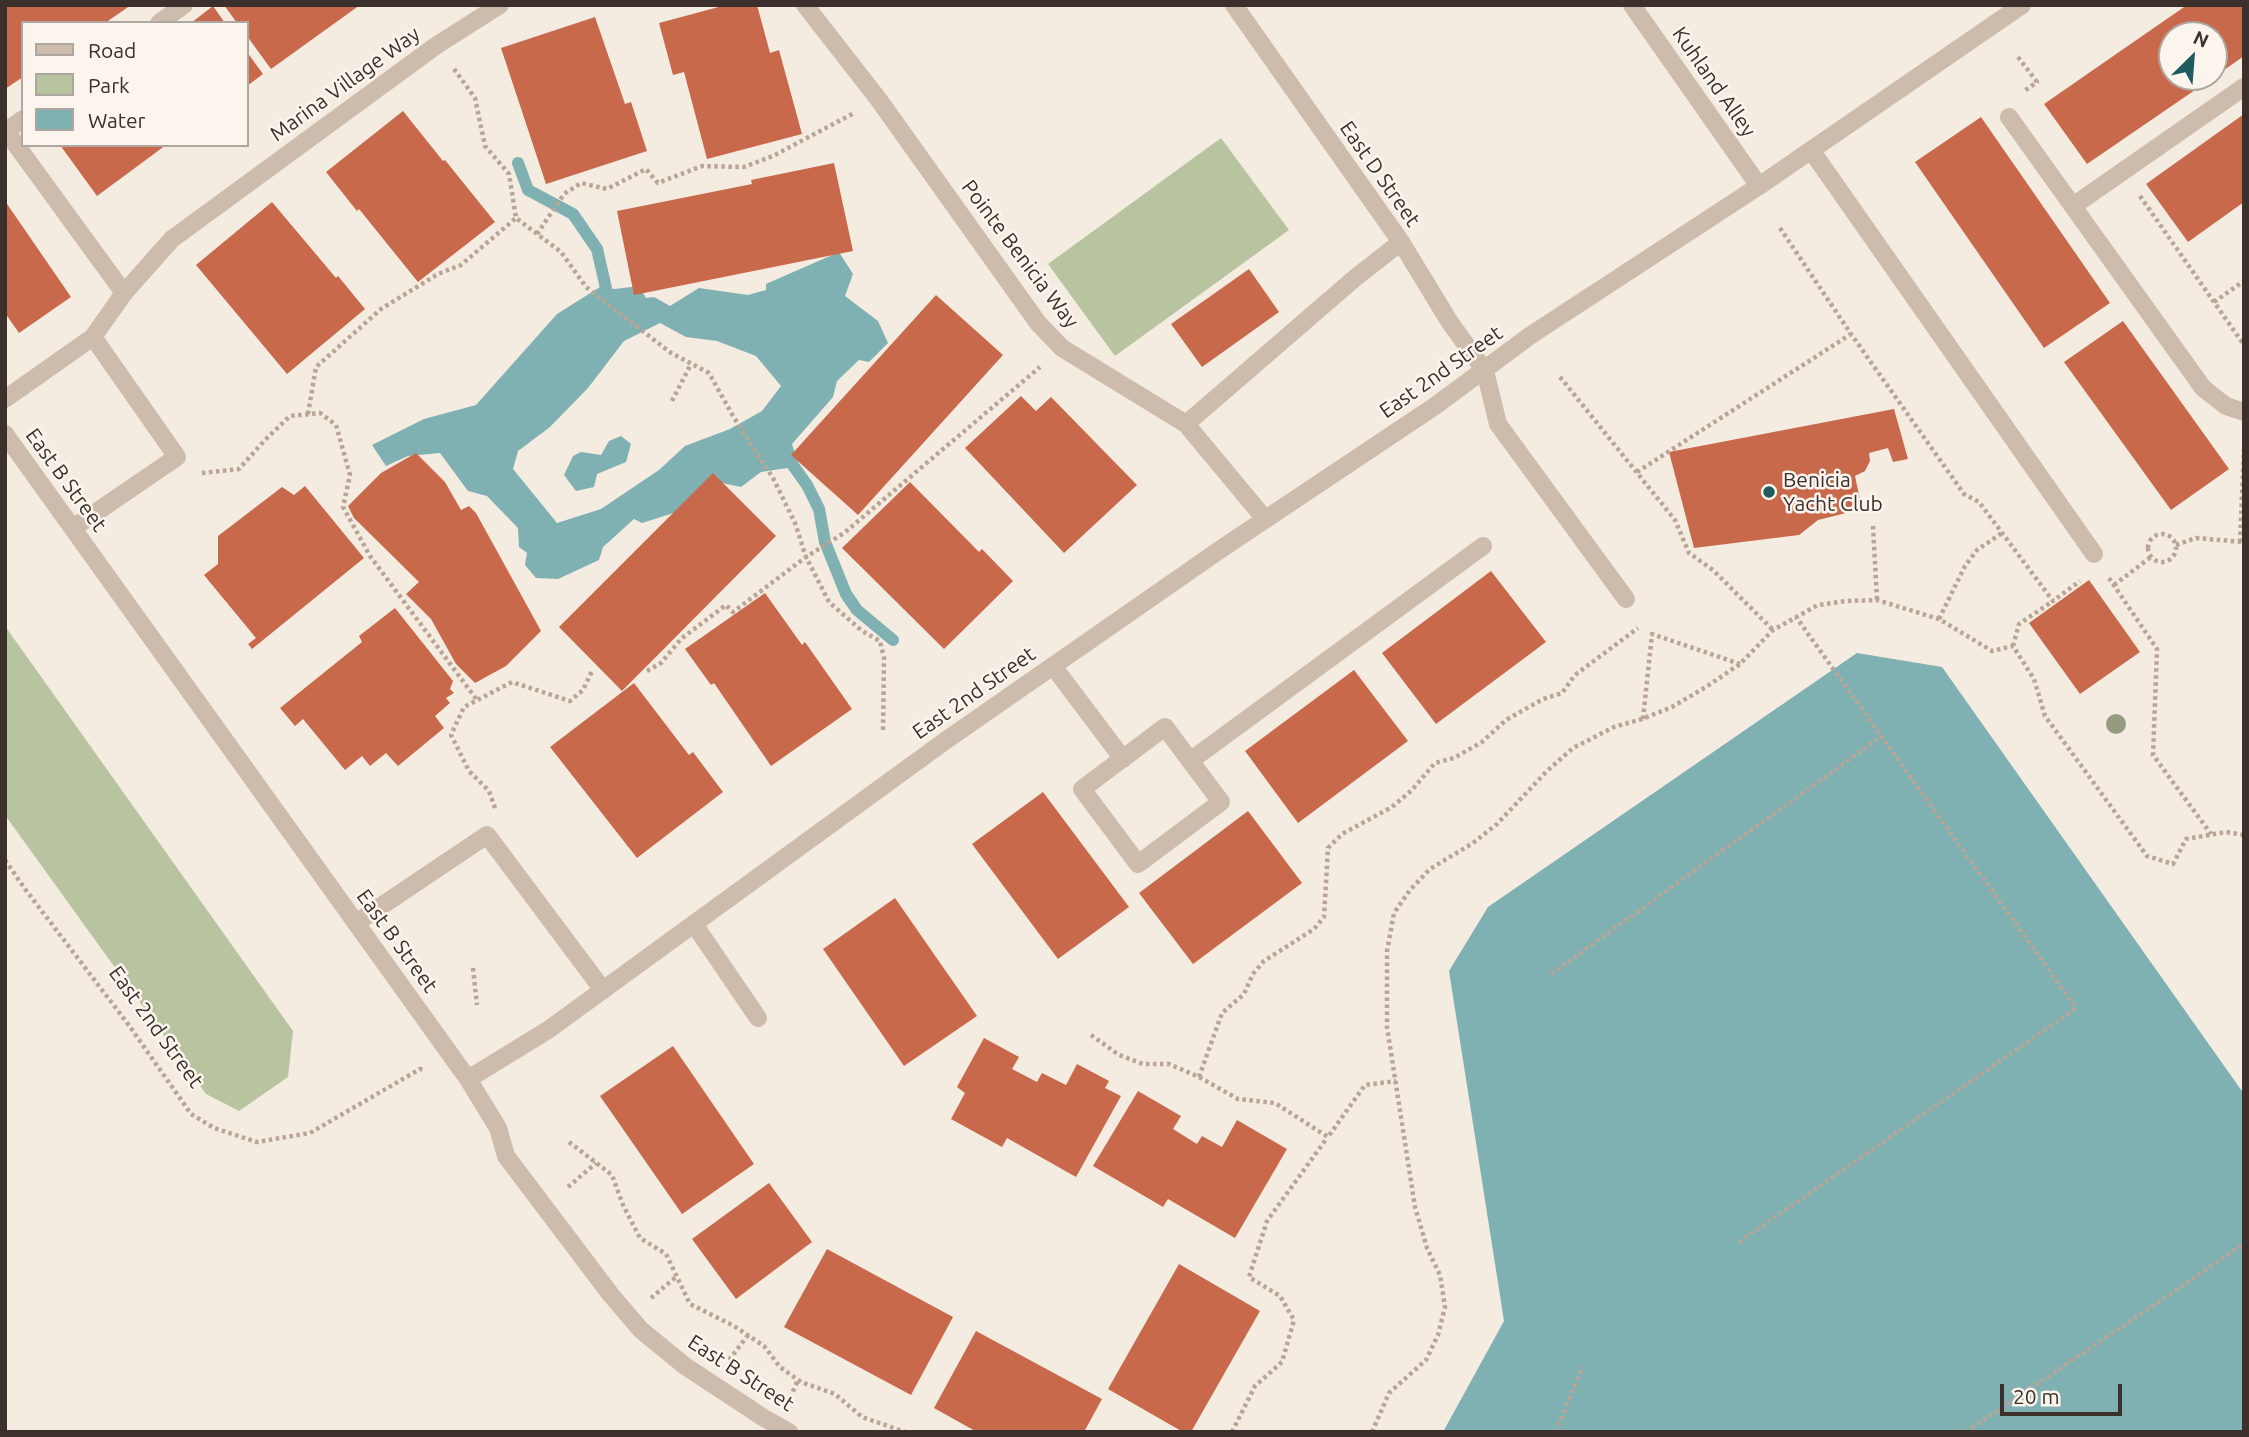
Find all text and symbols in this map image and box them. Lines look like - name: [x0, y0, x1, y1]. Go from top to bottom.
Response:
- legend: [21, 21, 248, 147]
- street label: Marina Village Way: [265, 21, 425, 147]
- north arrow: [2158, 21, 2228, 91]
- street label: Kuhland Alley: [1667, 22, 1761, 142]
- text: N: [2190, 26, 2212, 52]
- text: Road: [88, 38, 136, 62]
- text: Park: [88, 73, 130, 97]
- text: Water: [88, 108, 146, 132]
- street label: East D Street: [1334, 116, 1426, 232]
- street label: Pointe Benicia Way: [956, 175, 1084, 333]
- street label: East 2nd Street: [1375, 320, 1507, 424]
- street label: East B Street: [20, 423, 112, 537]
- place label: Benicia Yacht Club: [1783, 467, 1883, 517]
- marker: Benicia Yacht Club: [1761, 484, 1777, 500]
- street label: East 2nd Street: [908, 641, 1040, 745]
- street label: East B Street: [351, 884, 443, 998]
- street label: East 2nd Street: [103, 961, 209, 1093]
- street label: East B Street: [683, 1329, 799, 1417]
- scale bar: [2004, 1370, 2126, 1414]
- text: 20 m: [2013, 1384, 2060, 1408]

